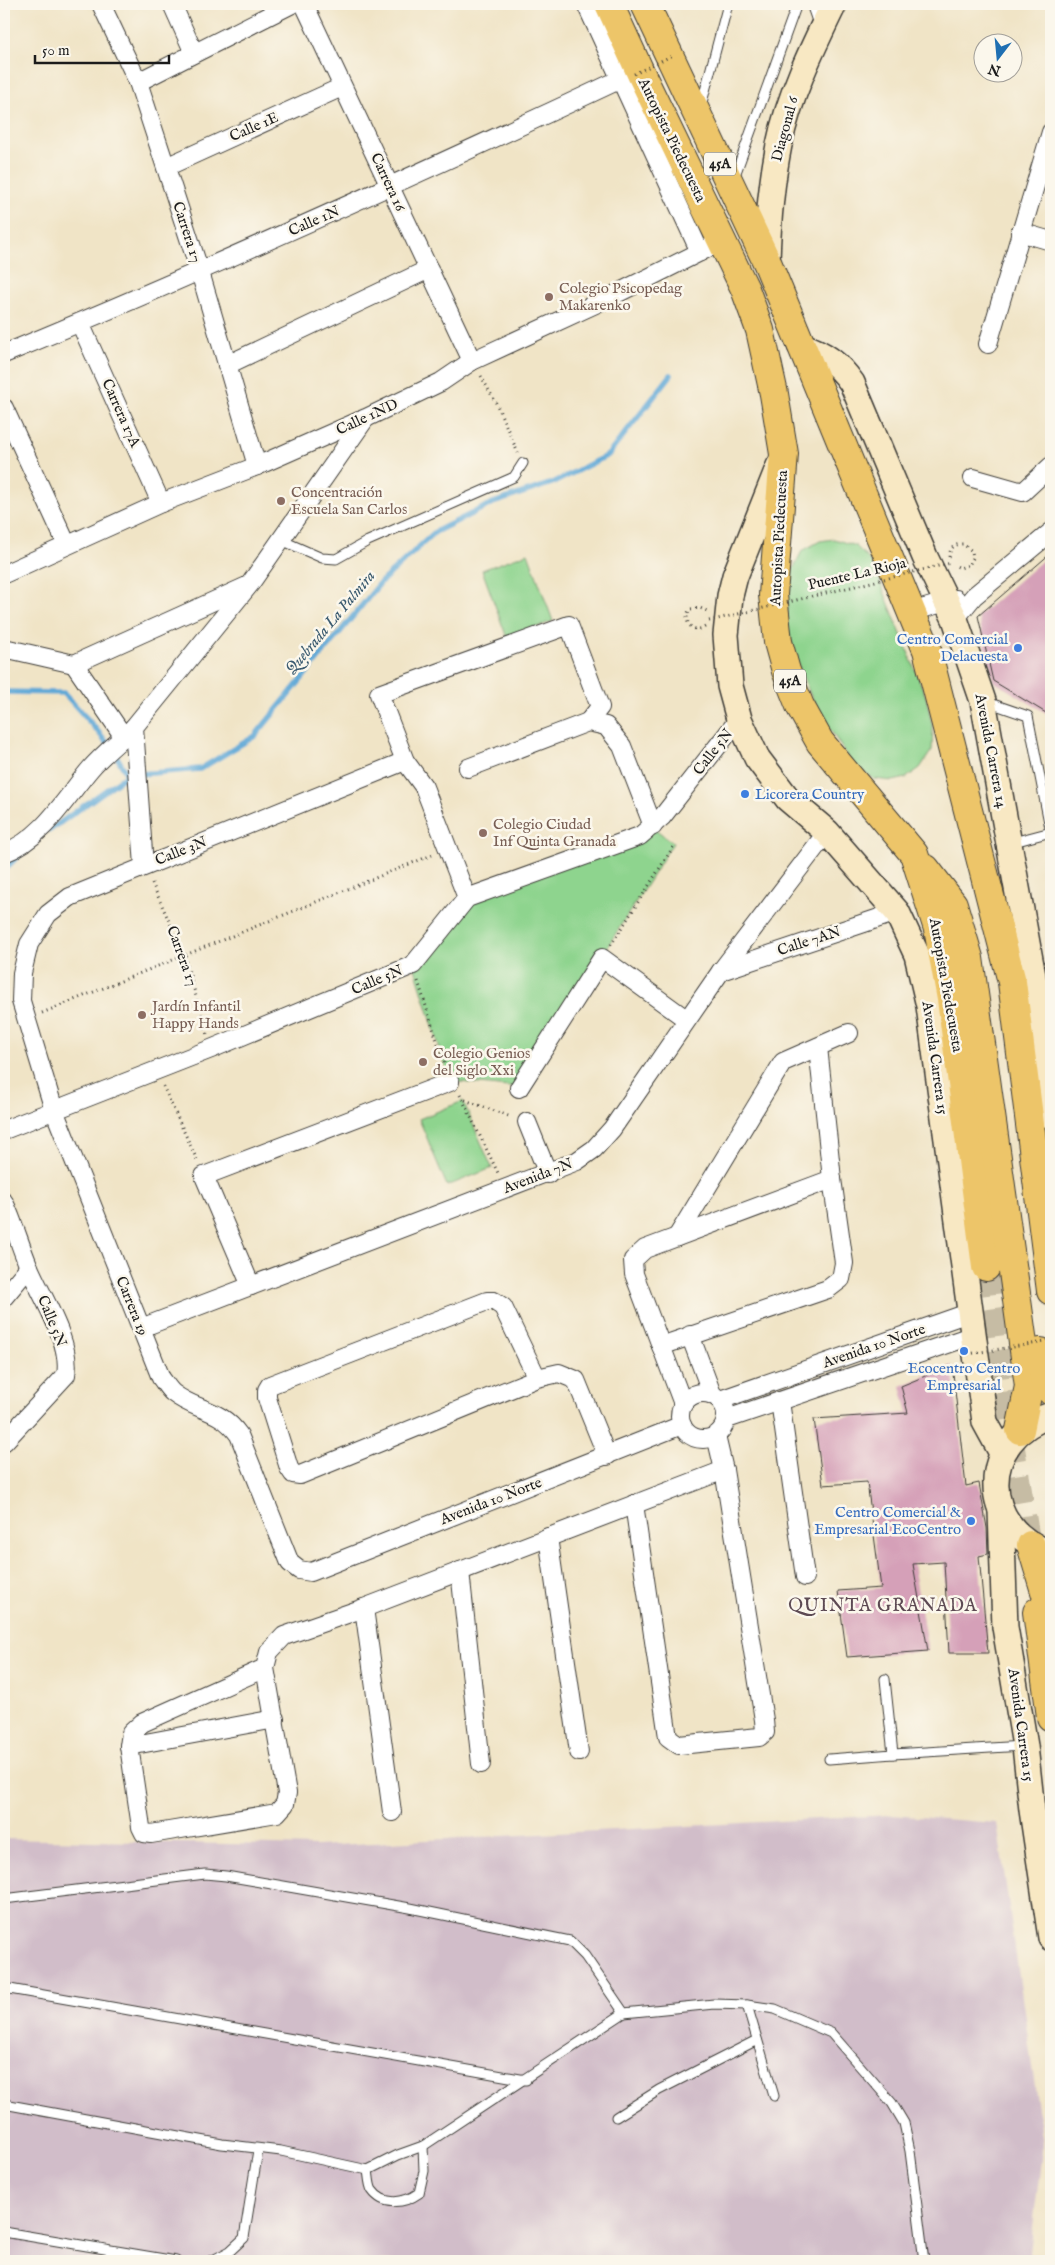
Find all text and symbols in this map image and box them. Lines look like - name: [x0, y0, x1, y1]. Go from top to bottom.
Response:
- scale bar: [35, 32, 169, 64]
- north arrow: [972, 32, 1022, 82]
- text: 50 m: [42, 41, 70, 60]
- text: N: [986, 59, 1004, 80]
- street label: Autopista Piedecuesta: [633, 74, 711, 206]
- street label: Diagonal 6: [767, 94, 803, 164]
- street label: Calle 1E: [227, 108, 281, 146]
- street label: Carrera 16: [366, 150, 410, 215]
- road number: 45A: [704, 152, 736, 175]
- street label: Carrera 17: [168, 199, 206, 265]
- street label: Calle 1N: [285, 201, 343, 241]
- place label: Colegio Psicopedag Makarenko: [559, 279, 683, 315]
- marker: Colegio Psicopedag Makarenko: [543, 291, 555, 303]
- street label: Carrera 17A: [97, 376, 145, 451]
- street label: Calle 1ND: [333, 394, 401, 440]
- street label: Autopista Piedecuesta: [766, 469, 792, 607]
- place label: Concentración Escuela San Carlos: [291, 483, 407, 519]
- marker: Concentración Escuela San Carlos: [275, 495, 287, 507]
- street label: Puente La Rioja: [806, 553, 909, 595]
- water label: Quebrada La Palmira: [282, 567, 380, 679]
- place label: Centro Comercial Delacuesta: [897, 630, 1009, 666]
- marker: Centro Comercial Delacuesta: [1012, 642, 1024, 654]
- road number: 45A: [774, 669, 806, 692]
- street label: Avenida Carrera 14: [970, 691, 1012, 811]
- street label: Calle 5N: [689, 725, 737, 779]
- place label: Licorera Country: [755, 785, 865, 804]
- marker: Licorera Country: [739, 788, 751, 800]
- place label: Colegio Ciudad Inf Quinta Granada: [493, 815, 616, 851]
- marker: Colegio Ciudad Inf Quinta Granada: [477, 827, 489, 839]
- street label: Calle 3N: [152, 832, 210, 870]
- street label: Autopista Piedecuesta: [925, 916, 967, 1054]
- street label: Calle 7AN: [775, 922, 843, 960]
- street label: Carrera 17: [162, 923, 202, 989]
- street label: Calle 5N: [348, 961, 406, 999]
- place label: Jardín Infantil Happy Hands: [150, 997, 241, 1033]
- street label: Avenida Carrera 15: [917, 999, 952, 1117]
- marker: Jardín Infantil Happy Hands: [136, 1009, 148, 1021]
- place label: Colegio Genios del Siglo Xxi: [433, 1044, 530, 1080]
- marker: Colegio Genios del Siglo Xxi: [417, 1056, 429, 1068]
- street label: Avenida 7N: [500, 1154, 575, 1198]
- street label: Carrera 19: [111, 1273, 153, 1339]
- street label: Calle 5N: [33, 1292, 71, 1350]
- street label: Avenida 10 Norte: [819, 1320, 928, 1373]
- marker: Ecocentro Centro Empresarial: [958, 1345, 970, 1357]
- place label: Ecocentro Centro Empresarial: [908, 1359, 1020, 1395]
- street label: Avenida 10 Norte: [437, 1473, 545, 1529]
- place label: Centro Comercial & Empresarial EcoCentro: [814, 1503, 961, 1539]
- marker: Centro Comercial & Empresarial EcoCentro: [965, 1515, 977, 1527]
- district label: QUINTA GRANADA: [788, 1595, 978, 1618]
- street label: Avenida Carrera 15: [1003, 1666, 1038, 1784]

